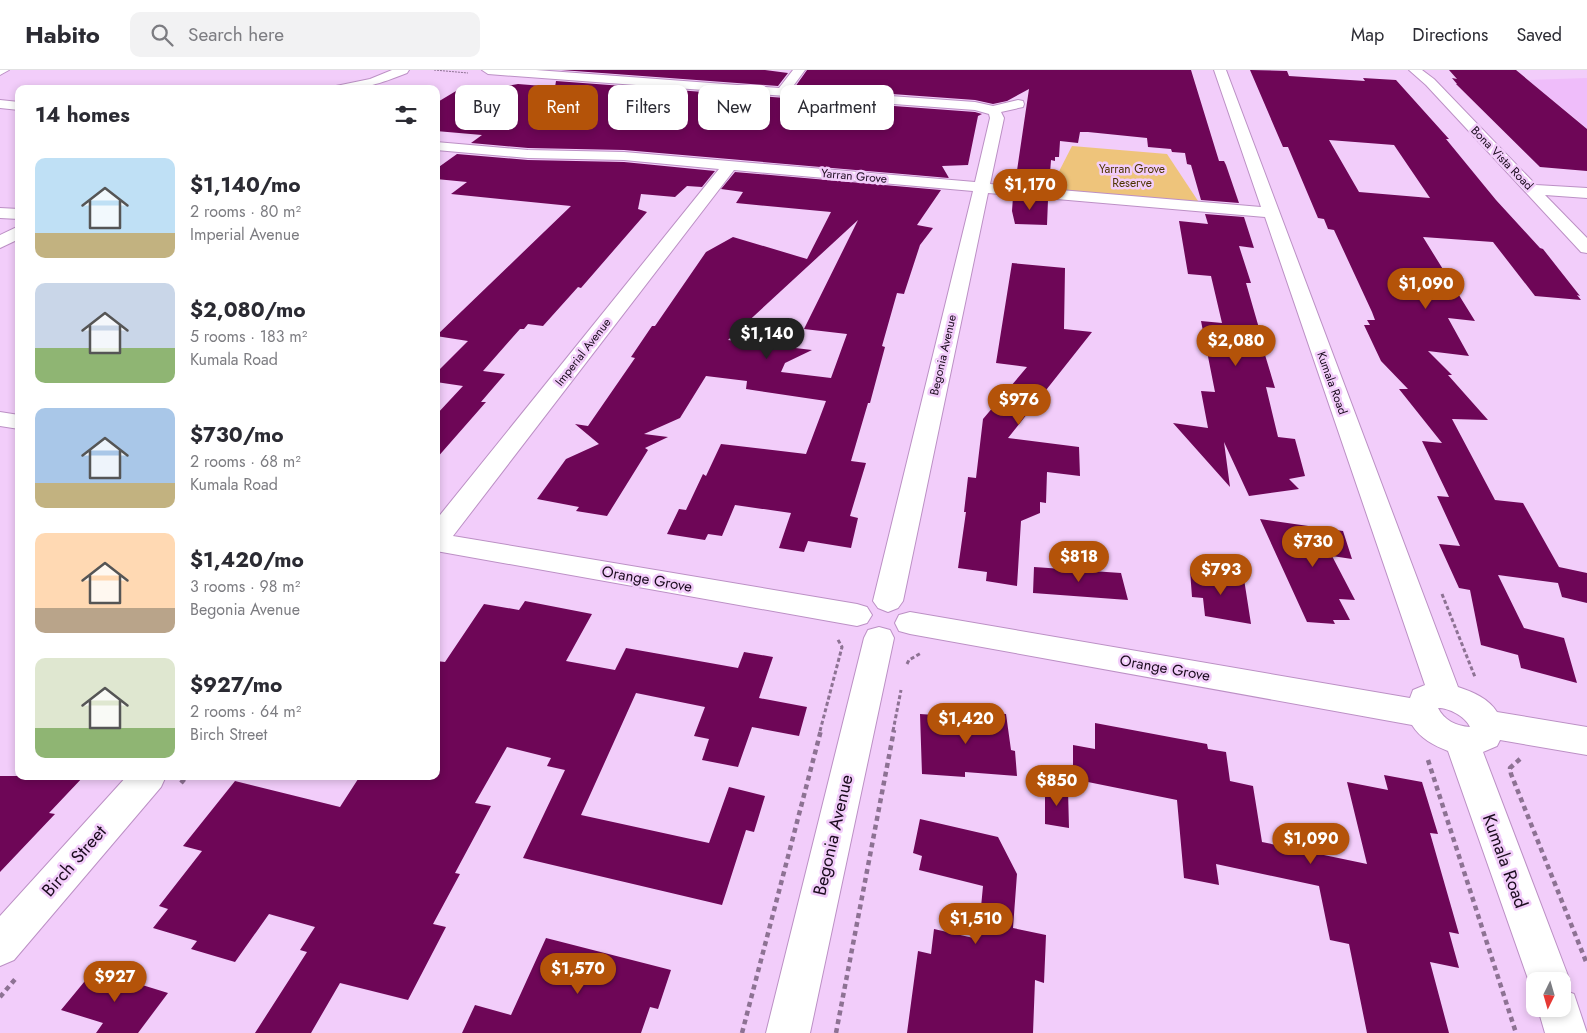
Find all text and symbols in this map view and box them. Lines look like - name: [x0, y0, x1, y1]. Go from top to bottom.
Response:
- search box: [130, 12, 480, 57]
- text: Habito: [25, 17, 100, 52]
- icon: search: [148, 21, 176, 49]
- text: Search here: [188, 21, 284, 48]
- text: Map: [1351, 22, 1384, 48]
- text: Directions: [1412, 22, 1488, 48]
- text: Saved: [1516, 22, 1562, 48]
- chip: Buy: [455, 85, 518, 130]
- chip: Rent: [528, 85, 598, 130]
- chip: Filters: [608, 85, 688, 130]
- chip: New: [698, 85, 770, 130]
- chip: Apartment: [780, 85, 894, 130]
- text: 14 homes: [35, 100, 130, 130]
- icon: filters: [392, 101, 420, 129]
- street label: Bona Vista Road: [1467, 122, 1537, 194]
- park label: Yarran Grove Reserve: [1099, 160, 1165, 192]
- street label: Yarran Grove: [820, 164, 888, 188]
- pin: $1,170: [989, 168, 1071, 211]
- text: $1,140/mo: [190, 170, 301, 200]
- text: $1,170: [1004, 173, 1056, 196]
- icon: home: [75, 178, 135, 238]
- text: 2 rooms · 80 m²: [190, 200, 301, 223]
- text: Imperial Avenue: [190, 223, 299, 246]
- pin: $1,090: [1385, 268, 1467, 310]
- text: $1,090: [1398, 272, 1454, 295]
- text: $2,080/mo: [190, 295, 306, 325]
- icon: home: [75, 303, 135, 363]
- street label: Begonia Avenue: [925, 313, 961, 397]
- street label: Imperial Avenue: [551, 314, 615, 390]
- pin: $1,140: [726, 318, 808, 360]
- text: $1,140: [740, 322, 794, 345]
- pin: $2,080: [1195, 324, 1277, 367]
- text: 5 rooms · 183 m²: [190, 325, 307, 348]
- text: $2,080: [1208, 329, 1264, 352]
- text: Kumala Road: [190, 348, 278, 371]
- street label: Kumala Road: [1312, 349, 1352, 417]
- pin: $976: [989, 384, 1049, 426]
- text: $976: [999, 388, 1039, 411]
- text: $730/mo: [190, 420, 284, 450]
- icon: home: [75, 428, 135, 488]
- text: 2 rooms · 68 m²: [190, 450, 301, 473]
- text: Kumala Road: [190, 473, 278, 496]
- pin: $730: [1283, 526, 1343, 568]
- text: $730: [1293, 530, 1333, 553]
- pin: $818: [1049, 540, 1109, 583]
- text: $1,420/mo: [190, 545, 304, 575]
- text: $818: [1060, 545, 1098, 568]
- icon: home: [75, 553, 135, 613]
- pin: $793: [1191, 554, 1251, 596]
- text: $793: [1201, 558, 1241, 581]
- street label: Orange Grove: [600, 560, 694, 598]
- text: 3 rooms · 98 m²: [190, 575, 300, 598]
- text: Begonia Avenue: [190, 598, 300, 621]
- street label: Orange Grove: [1118, 649, 1212, 687]
- text: $927/mo: [190, 670, 282, 700]
- icon: home: [75, 678, 135, 738]
- text: 2 rooms · 64 m²: [190, 700, 301, 723]
- pin: $1,420: [925, 702, 1007, 745]
- text: $1,420: [938, 707, 994, 730]
- text: Birch Street: [190, 723, 267, 746]
- pin: $850: [1027, 764, 1087, 807]
- text: $850: [1037, 769, 1077, 792]
- street label: Begonia Avenue: [806, 772, 860, 898]
- street label: Kumala Road: [1476, 810, 1534, 912]
- street label: Birch Street: [36, 819, 113, 902]
- pin: $1,090: [1270, 822, 1352, 865]
- text: $1,090: [1283, 827, 1339, 850]
- pin: $1,510: [935, 902, 1017, 945]
- text: $1,510: [950, 907, 1002, 930]
- pin: $1,570: [537, 952, 619, 995]
- text: $1,570: [551, 957, 605, 980]
- pin: $927: [85, 960, 145, 1003]
- text: $927: [95, 965, 135, 988]
- north arrow: [1526, 972, 1571, 1018]
- map controls: [1526, 972, 1571, 1017]

